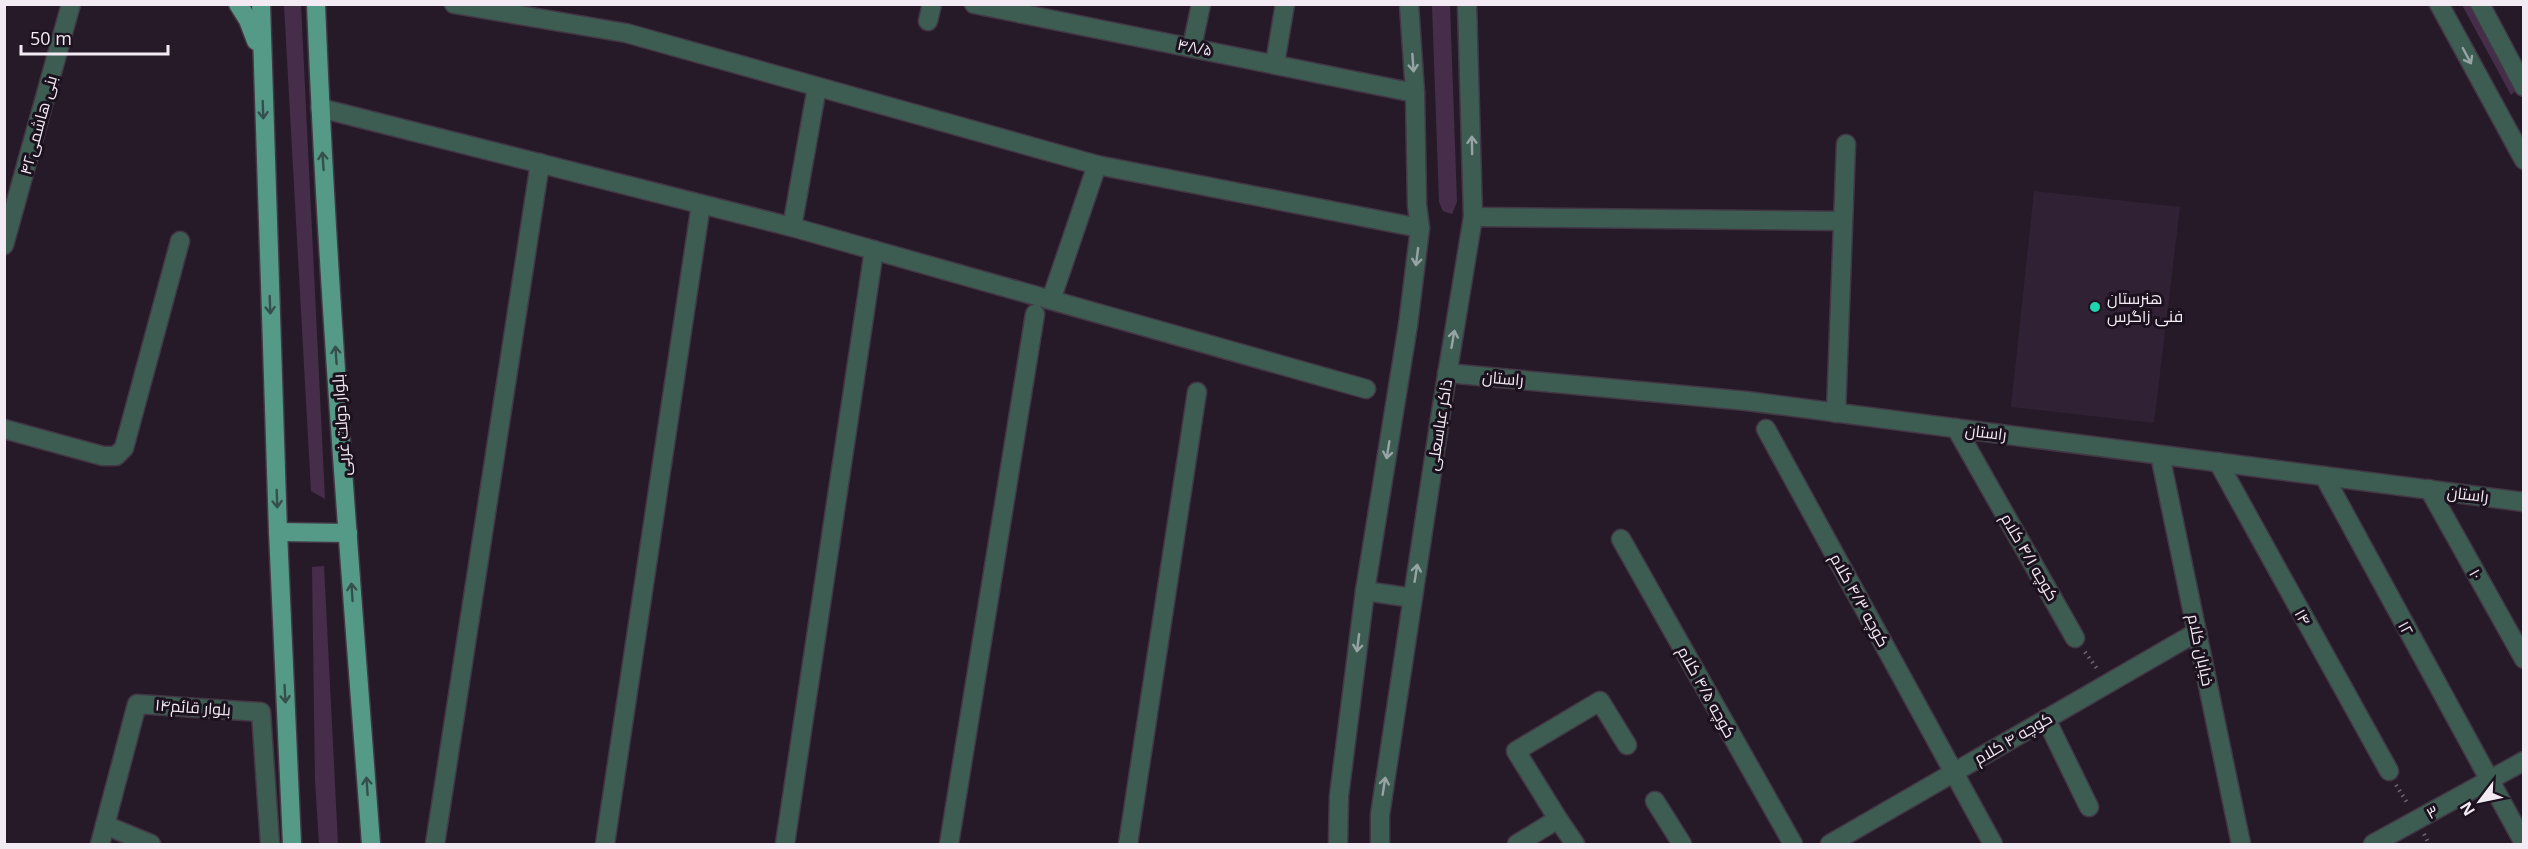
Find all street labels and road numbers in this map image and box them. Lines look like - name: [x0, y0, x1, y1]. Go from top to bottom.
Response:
- street label: ۴۸/۵: [1176, 33, 1214, 61]
- street label: بنی هاشمی۴۲: [14, 73, 62, 177]
- street label: راستان: [1481, 365, 1525, 391]
- street label: بلوار دولت غربی: [326, 373, 356, 477]
- street label: ذاکر عباسعلی: [1421, 378, 1457, 472]
- street label: راستان: [1964, 419, 2008, 445]
- street label: راستان: [2446, 481, 2490, 507]
- street label: کوچه ۴/۱ کلام: [1995, 509, 2064, 605]
- street label: کوچه ۴/۳ کلام: [1824, 549, 1895, 651]
- street label: ۱۰: [2464, 565, 2488, 583]
- street label: ۱۴: [2290, 605, 2316, 629]
- street label: خیابان کلام: [2182, 612, 2219, 688]
- street label: ۱۲: [2393, 617, 2419, 639]
- street label: کوچه ۴/۵ کلام: [1672, 642, 1741, 742]
- street label: بلوار قائم۱۴: [154, 693, 232, 722]
- street label: کوچه ۴ کلام: [1970, 707, 2057, 770]
- street label: ۳: [2422, 800, 2442, 824]

